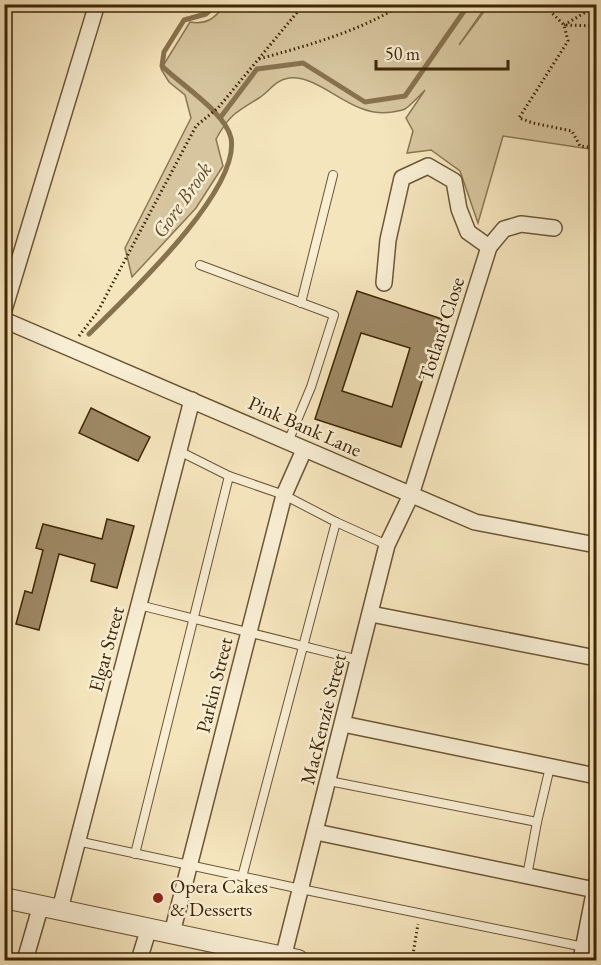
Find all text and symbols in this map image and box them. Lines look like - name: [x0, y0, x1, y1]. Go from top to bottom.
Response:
- scale bar: [376, 33, 508, 71]
- text: 50 m: [385, 42, 420, 65]
- water label: Gore Brook: [146, 156, 218, 243]
- street label: Totland Close: [412, 273, 470, 384]
- street label: Pink Bank Lane: [244, 389, 366, 463]
- street label: Elgar Street: [82, 603, 130, 695]
- street label: Parkin Street: [190, 634, 239, 735]
- street label: MacKenzie Street: [294, 650, 352, 787]
- place label: Opera Cakes & Desserts: [170, 873, 268, 922]
- marker: Opera Cakes & Desserts: [151, 891, 165, 905]

